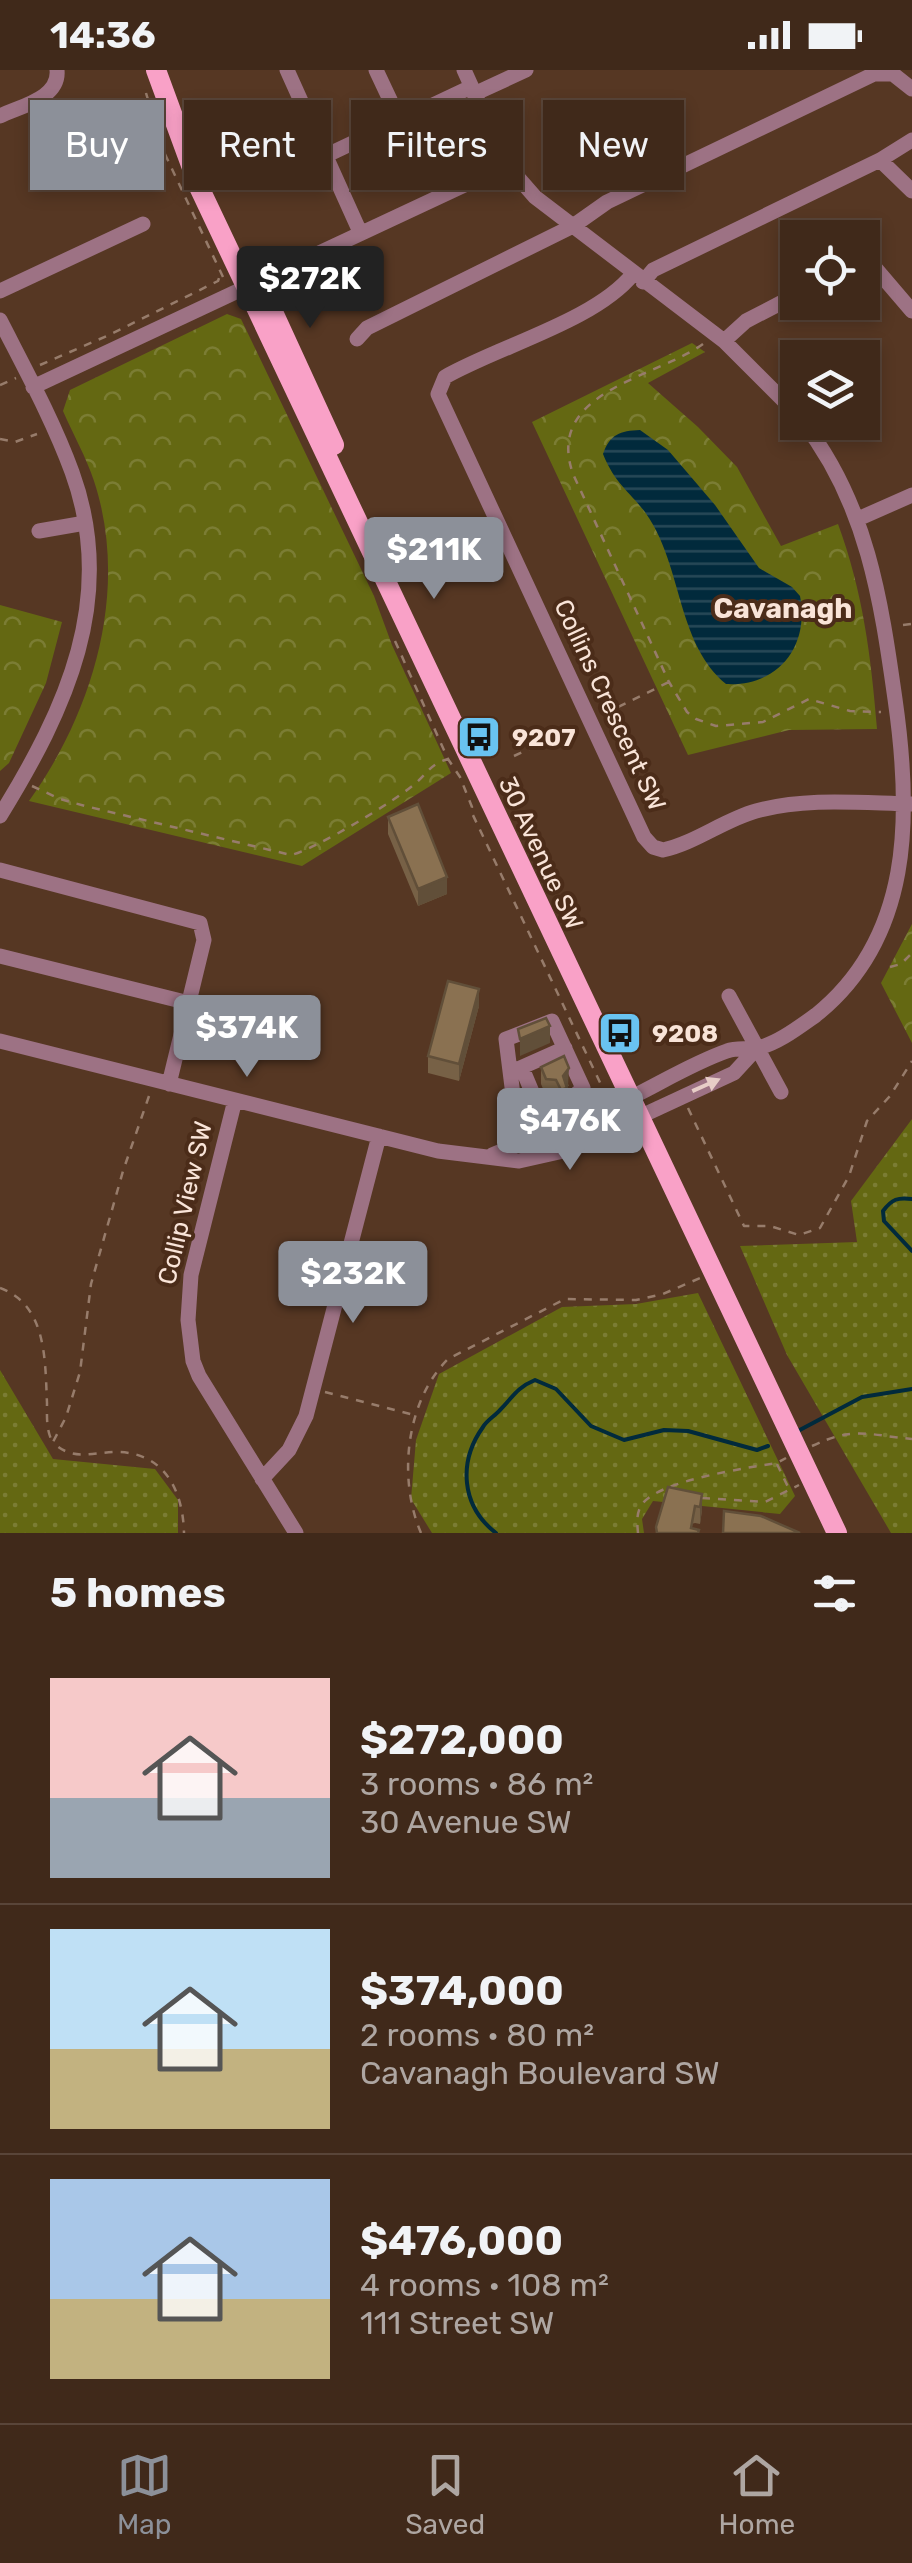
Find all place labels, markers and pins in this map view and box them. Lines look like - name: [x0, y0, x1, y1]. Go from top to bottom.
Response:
- pin: $272K: [240, 246, 380, 331]
- pin: $211K: [364, 517, 504, 602]
- bus stop icon: 9207: [456, 714, 502, 760]
- place label: 9207: [512, 723, 576, 752]
- pin: $374K: [177, 995, 317, 1080]
- bus stop icon: 9208: [597, 1010, 643, 1056]
- place label: 9208: [652, 1019, 718, 1048]
- pin: $476K: [500, 1088, 640, 1173]
- pin: $232K: [283, 1241, 423, 1326]

